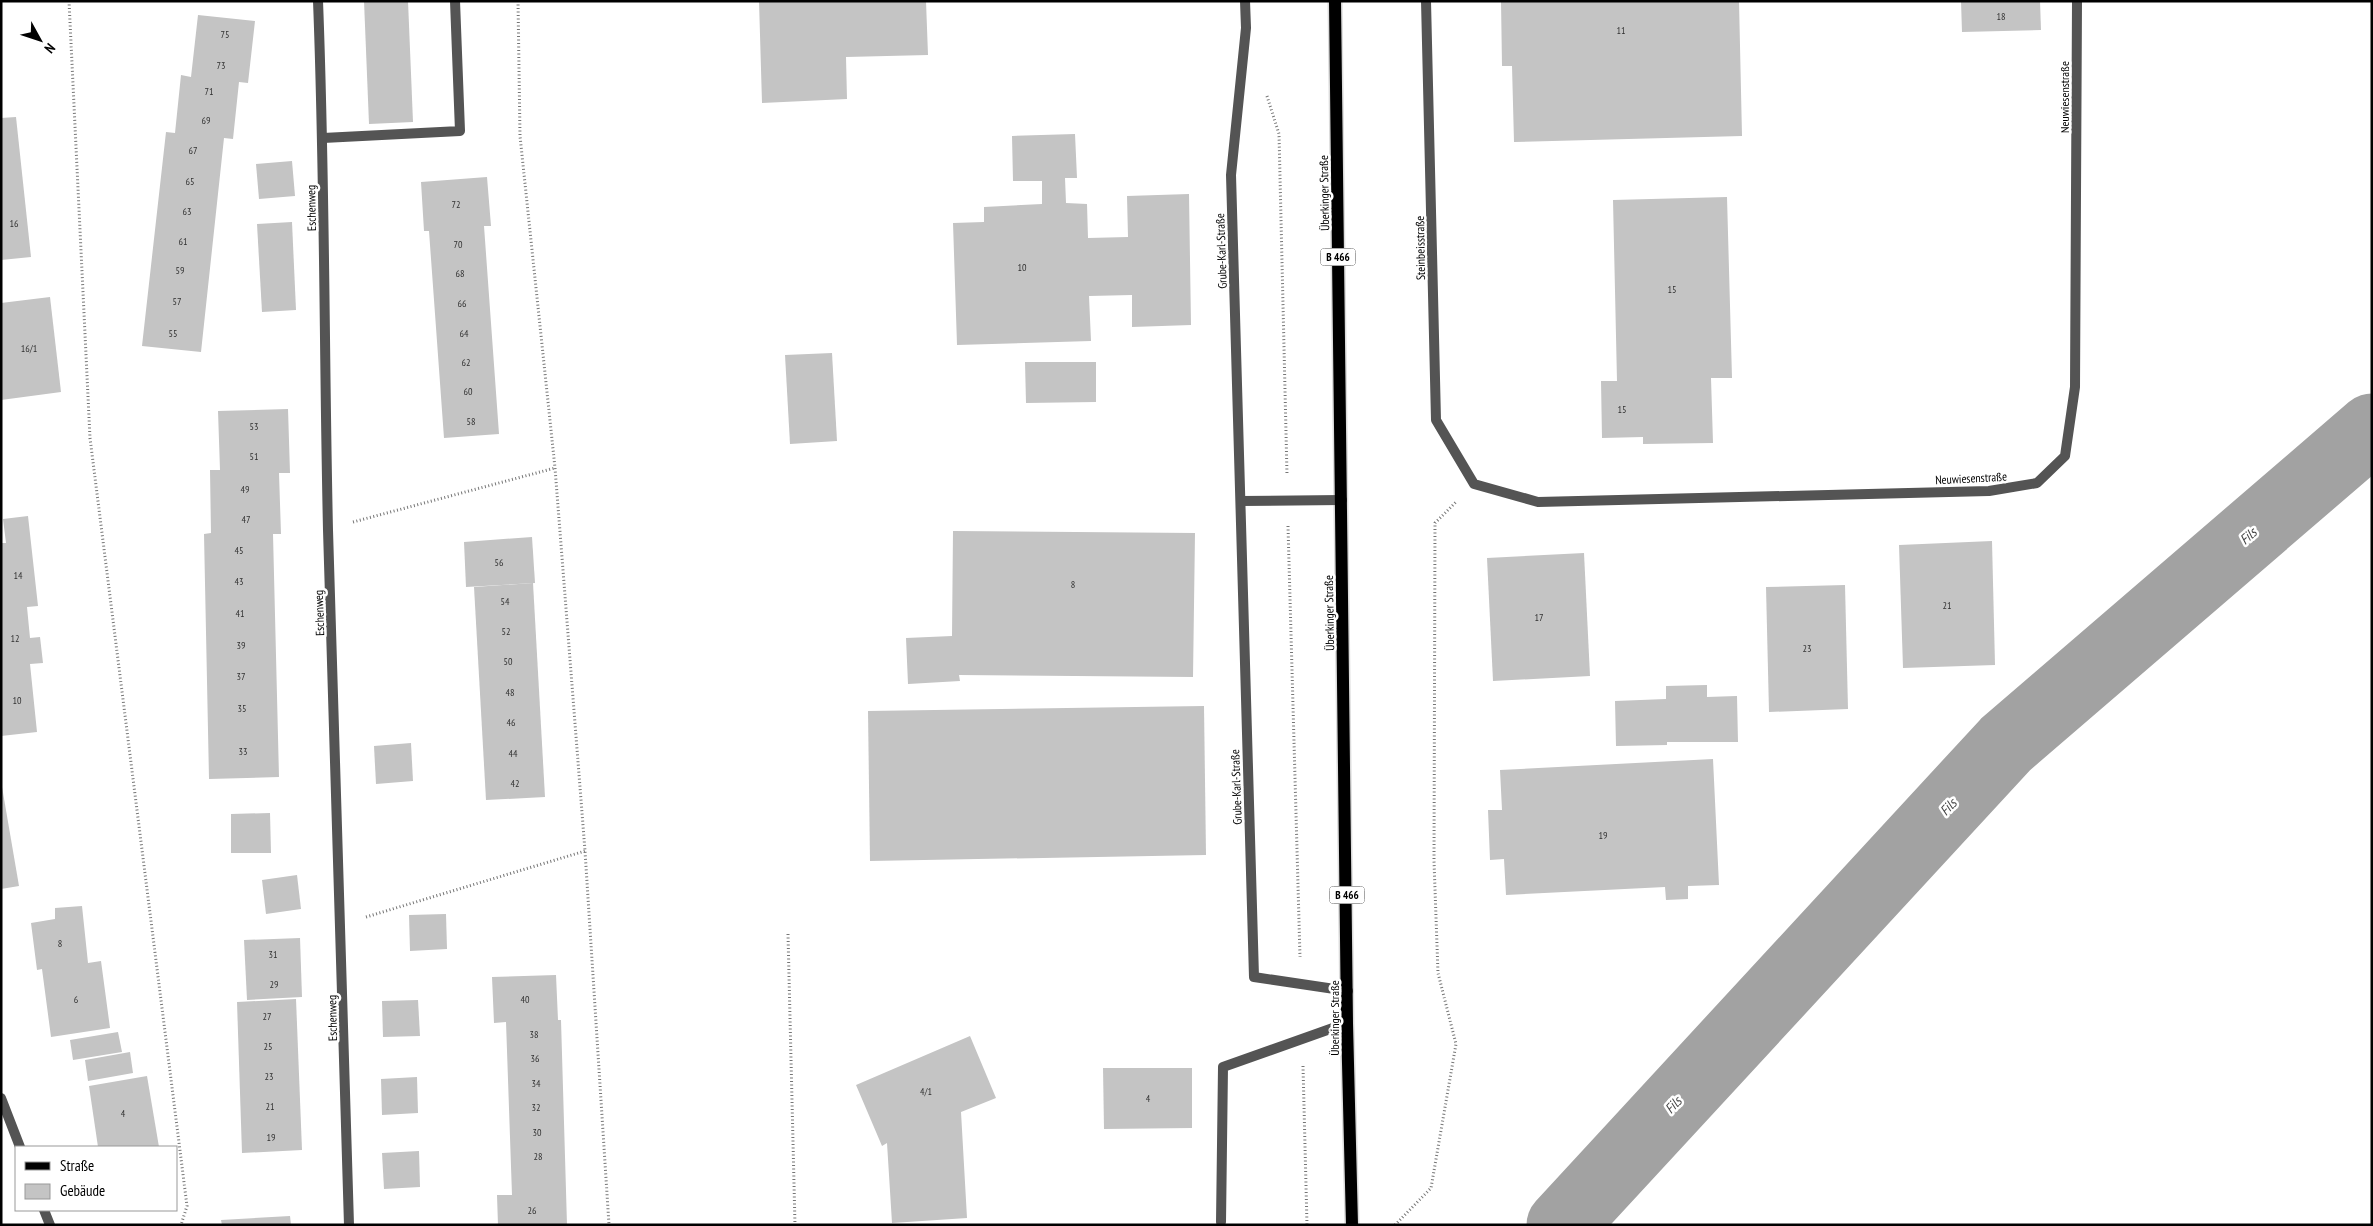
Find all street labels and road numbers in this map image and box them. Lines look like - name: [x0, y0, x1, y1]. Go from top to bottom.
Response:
- street label: Neuwiesenstraße: [2057, 61, 2072, 133]
- street label: Überkinger Straße: [1316, 155, 1332, 231]
- street label: Eschenweg: [303, 185, 319, 231]
- street label: Grube-Karl-Straße: [1212, 213, 1230, 289]
- street label: Steinbeisstraße: [1412, 216, 1428, 280]
- road number: B 466: [1320, 248, 1356, 266]
- street label: Neuwiesenstraße: [1935, 469, 2007, 487]
- street label: Überkinger Straße: [1321, 575, 1337, 651]
- street label: Eschenweg: [311, 590, 327, 636]
- street label: Grube-Karl-Straße: [1227, 749, 1245, 825]
- road number: B 466: [1330, 886, 1364, 904]
- street label: Überkinger Straße: [1327, 980, 1342, 1056]
- street label: Eschenweg: [324, 995, 340, 1041]

